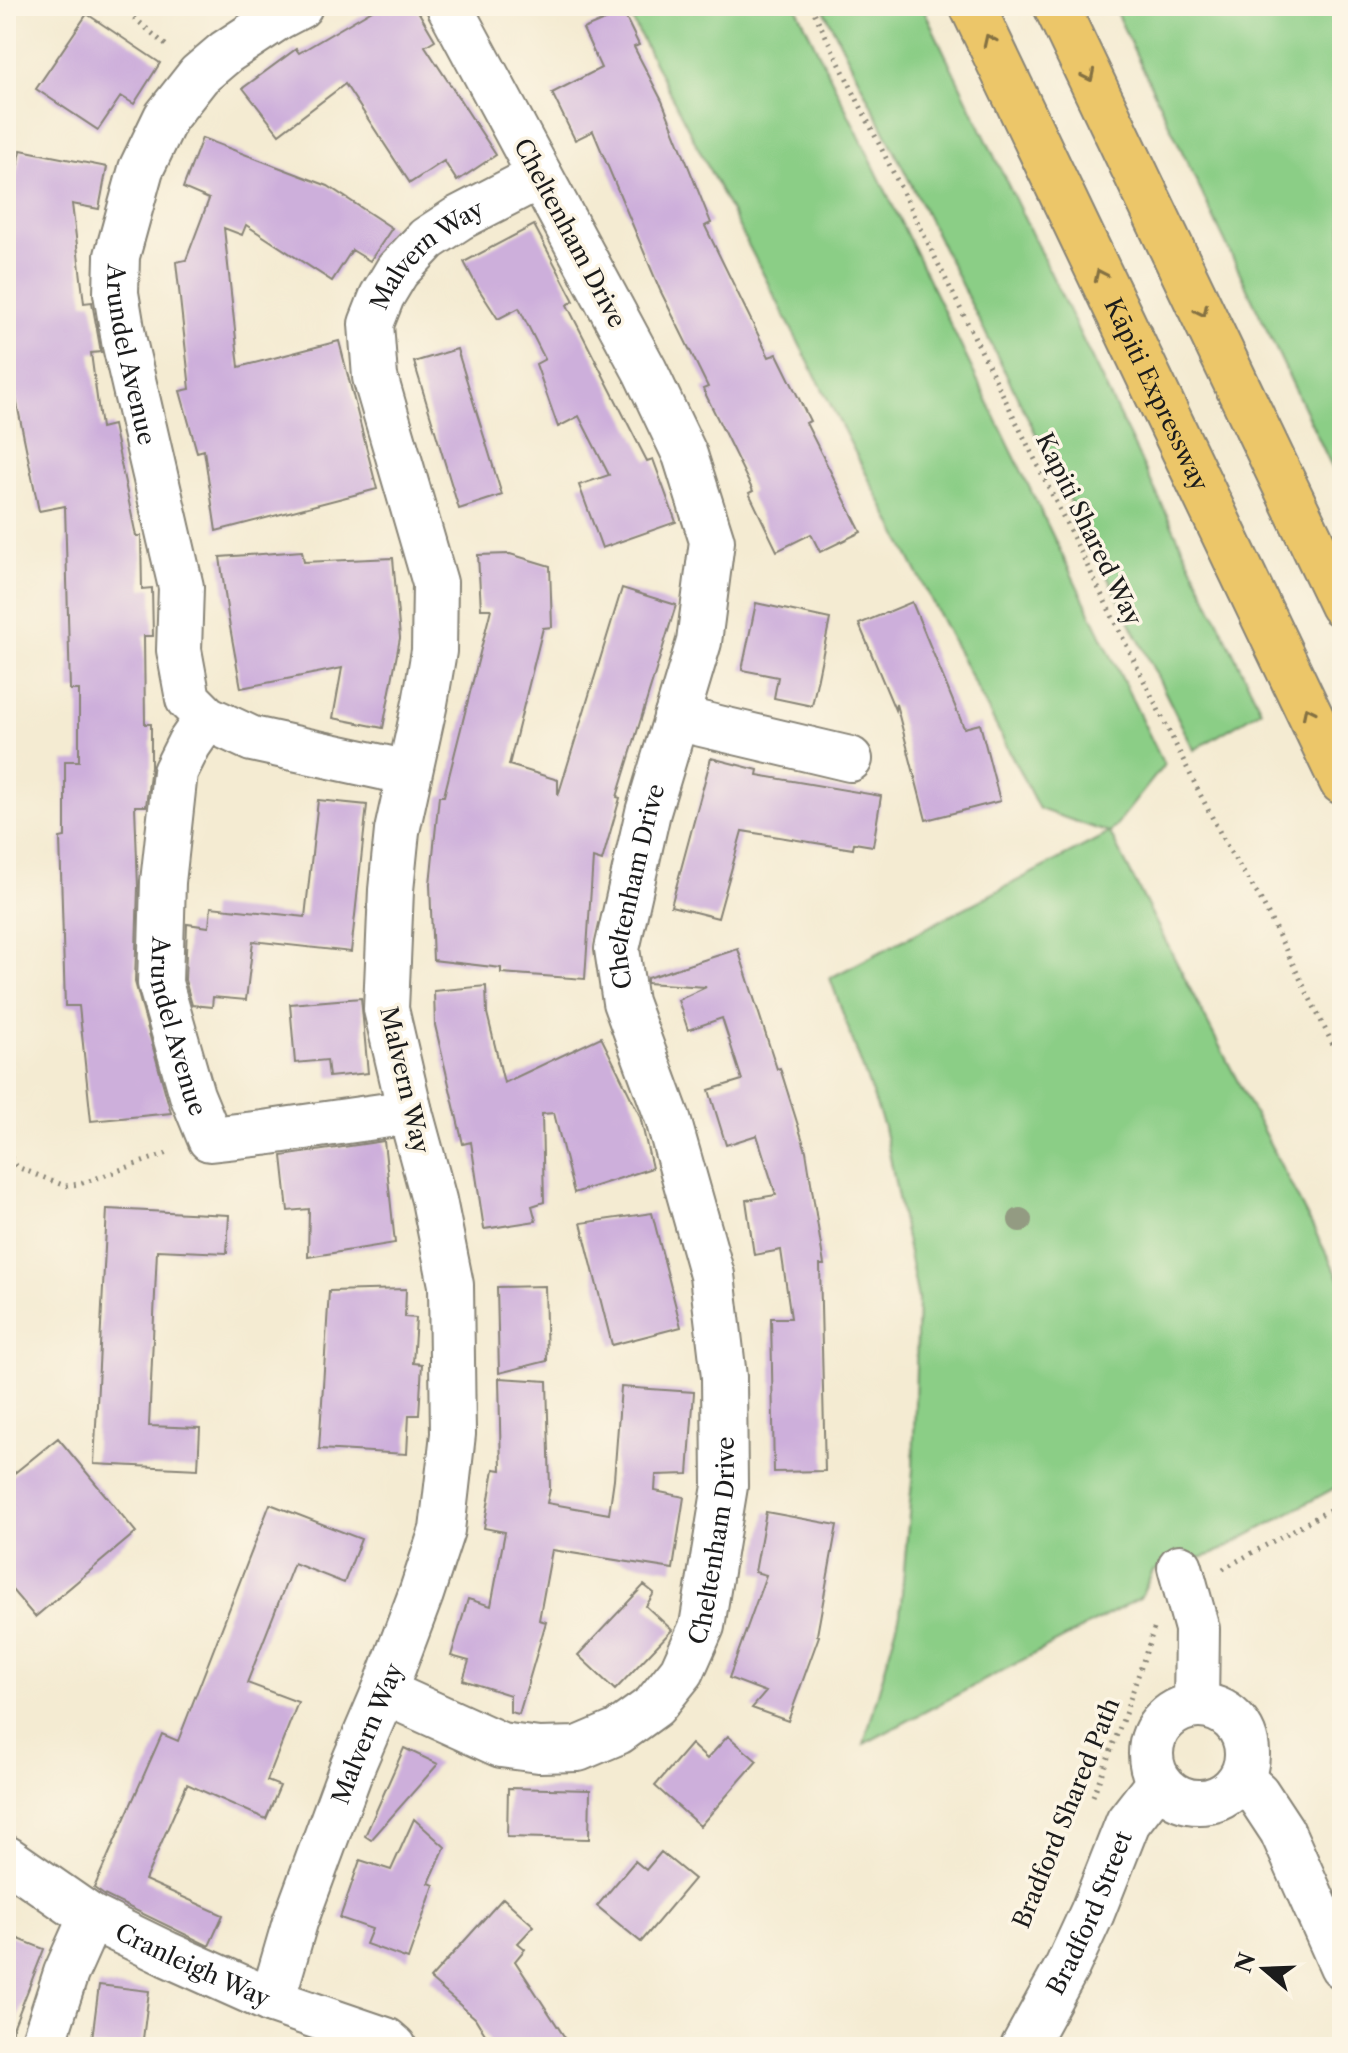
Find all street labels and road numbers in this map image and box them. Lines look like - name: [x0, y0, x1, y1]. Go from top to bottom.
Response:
- street label: Cheltenham Drive: [508, 134, 632, 332]
- street label: Malvern Way: [364, 193, 489, 314]
- street label: Arundel Avenue: [102, 263, 162, 448]
- street label: Kāpiti Expressway: [1099, 293, 1216, 496]
- street label: Kapiti Shared Way: [1030, 428, 1148, 631]
- street label: Cheltenham Drive: [602, 780, 670, 991]
- street label: Arundel Avenue: [145, 935, 213, 1120]
- street label: Malvern Way: [374, 1004, 436, 1157]
- street label: Cheltenham Drive: [681, 1436, 740, 1649]
- street label: Malvern Way: [325, 1658, 408, 1808]
- street label: Bradford Shared Path: [1007, 1694, 1125, 1932]
- street label: Bradford Street: [1040, 1826, 1138, 2000]
- street label: Cranleigh Way: [111, 1917, 275, 2013]

